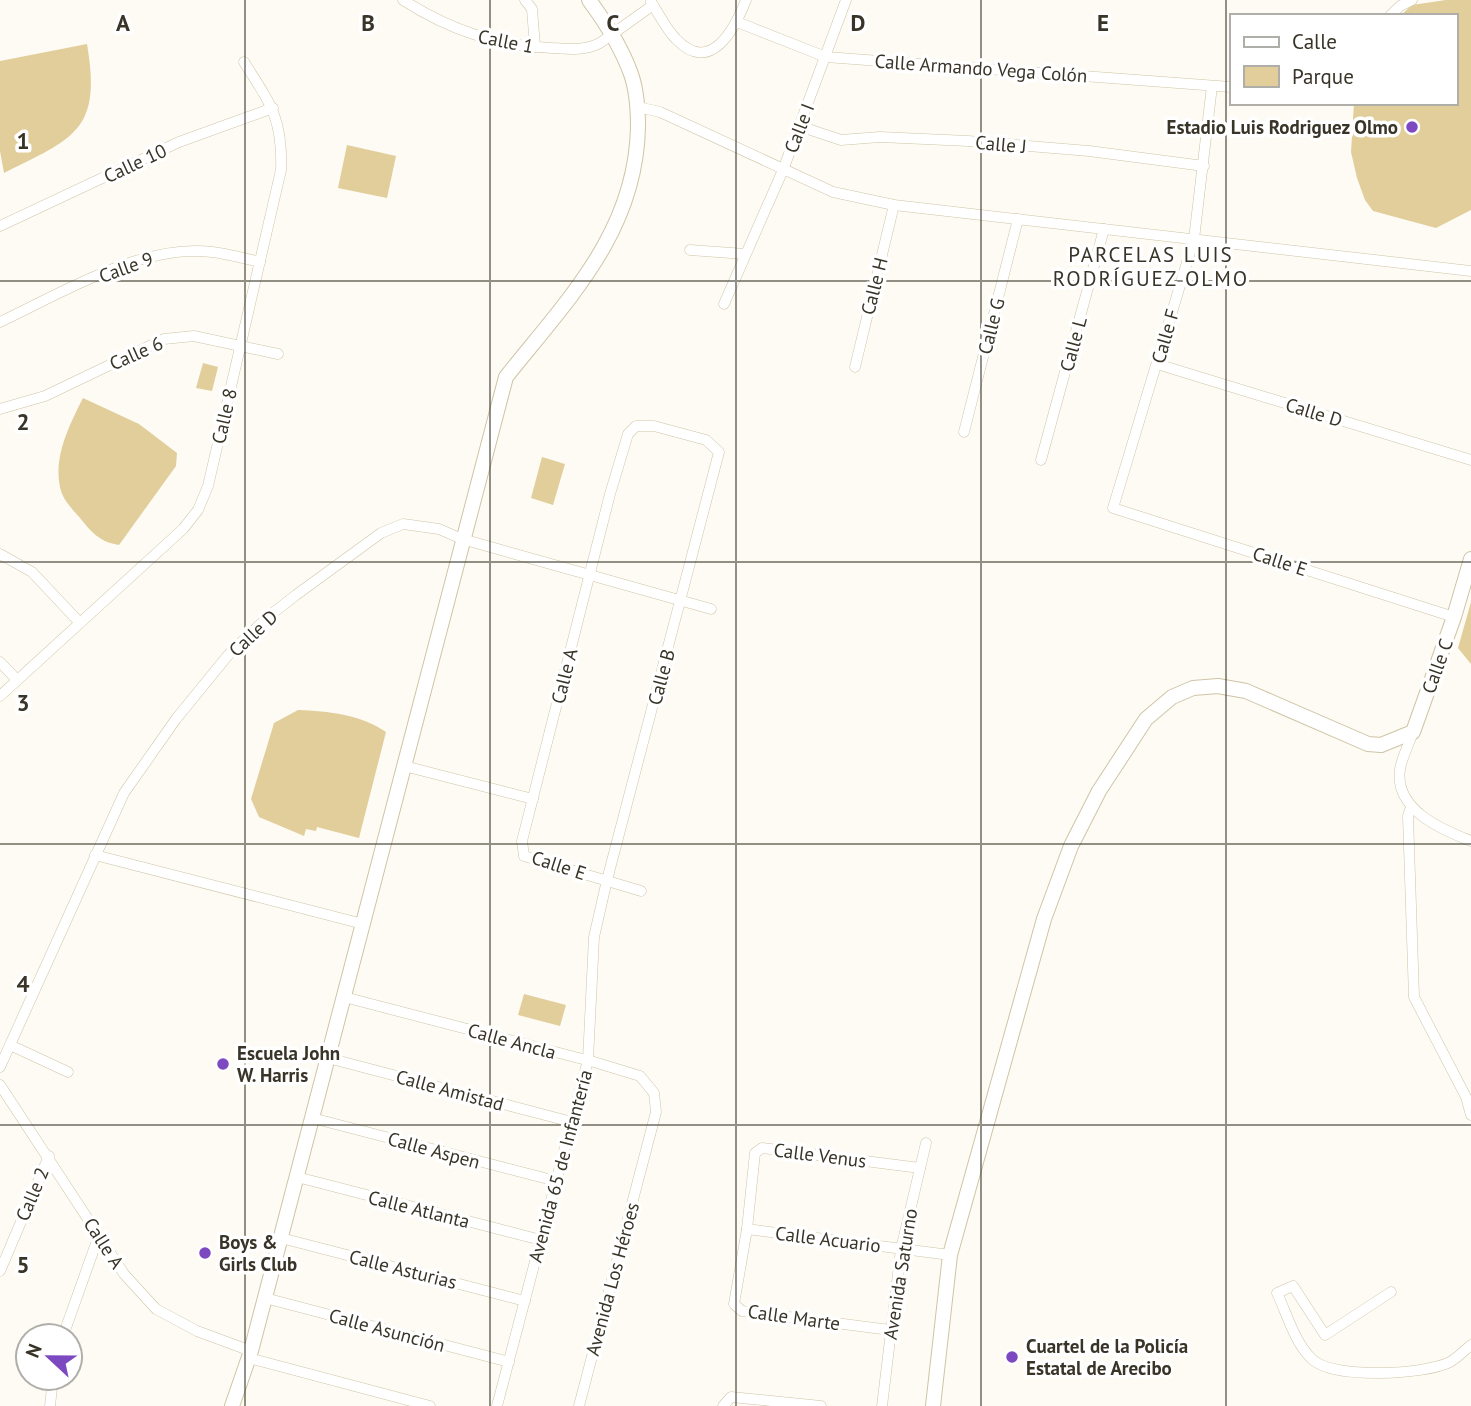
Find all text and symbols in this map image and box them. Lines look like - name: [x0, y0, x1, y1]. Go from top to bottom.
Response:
- text: A: [116, 8, 130, 37]
- text: B: [361, 8, 375, 37]
- text: C: [607, 8, 620, 37]
- text: D: [851, 8, 865, 37]
- text: E: [1097, 8, 1109, 37]
- legend: [1230, 14, 1457, 105]
- street label: Calle 1: [476, 24, 536, 58]
- text: Calle: [1292, 28, 1337, 55]
- street label: Calle Armando Vega Colón: [874, 49, 1088, 87]
- text: Parque: [1292, 63, 1354, 90]
- street label: Calle I: [779, 100, 819, 156]
- place label: Estadio Luis Rodriguez Olmo: [1167, 115, 1398, 139]
- marker: Estadio Luis Rodriguez Olmo: [1404, 119, 1420, 135]
- text: 1: [16, 126, 30, 155]
- street label: Calle J: [974, 130, 1028, 158]
- street label: Calle 10: [100, 138, 170, 188]
- district label: PARCELAS LUIS RODRÍGUEZ OLMO: [1053, 241, 1249, 292]
- street label: Calle 9: [96, 246, 156, 288]
- street label: Calle H: [855, 255, 893, 317]
- street label: Calle G: [972, 295, 1010, 357]
- street label: Calle F: [1146, 306, 1184, 366]
- street label: Calle L: [1054, 314, 1092, 374]
- street label: Calle 6: [105, 331, 167, 375]
- street label: Calle 8: [206, 386, 242, 446]
- street label: Calle D: [1283, 392, 1345, 432]
- text: 2: [16, 407, 30, 436]
- street label: Calle E: [1250, 541, 1310, 581]
- street label: Calle D: [224, 604, 282, 662]
- street label: Calle C: [1416, 635, 1458, 697]
- street label: Calle A: [546, 646, 582, 706]
- street label: Calle B: [642, 646, 680, 708]
- text: 3: [16, 688, 30, 717]
- street label: Calle E: [529, 845, 589, 885]
- text: 4: [16, 969, 30, 998]
- street label: Calle Ancla: [465, 1018, 559, 1064]
- place label: Escuela John W. Harris: [237, 1041, 340, 1087]
- marker: Escuela John W. Harris: [215, 1056, 231, 1072]
- street label: Calle Amistad: [393, 1064, 507, 1116]
- street label: Avenida 65 de Infantería: [523, 1067, 597, 1265]
- street label: Calle Aspen: [385, 1126, 483, 1174]
- street label: Calle Venus: [772, 1137, 868, 1173]
- street label: Calle 2: [10, 1163, 54, 1225]
- street label: Calle Atlanta: [366, 1185, 472, 1233]
- street label: Avenida Los Héroes: [580, 1200, 644, 1358]
- street label: Avenida Saturno: [878, 1207, 922, 1341]
- street label: Calle A: [79, 1213, 129, 1273]
- street label: Calle Acuario: [774, 1221, 882, 1257]
- place label: Boys & Girls Club: [219, 1230, 297, 1276]
- street label: Calle Asturias: [347, 1244, 459, 1294]
- marker: Boys & Girls Club: [197, 1245, 213, 1261]
- text: 5: [16, 1250, 30, 1279]
- street label: Calle Marte: [746, 1299, 842, 1335]
- street label: Calle Asunción: [326, 1303, 448, 1357]
- north arrow: [14, 1322, 84, 1392]
- place label: Cuartel de la Policía Estatal de Arecibo: [1026, 1334, 1188, 1380]
- text: N: [20, 1340, 47, 1361]
- marker: Cuartel de la Policía Estatal de Arecibo: [1004, 1349, 1020, 1365]

